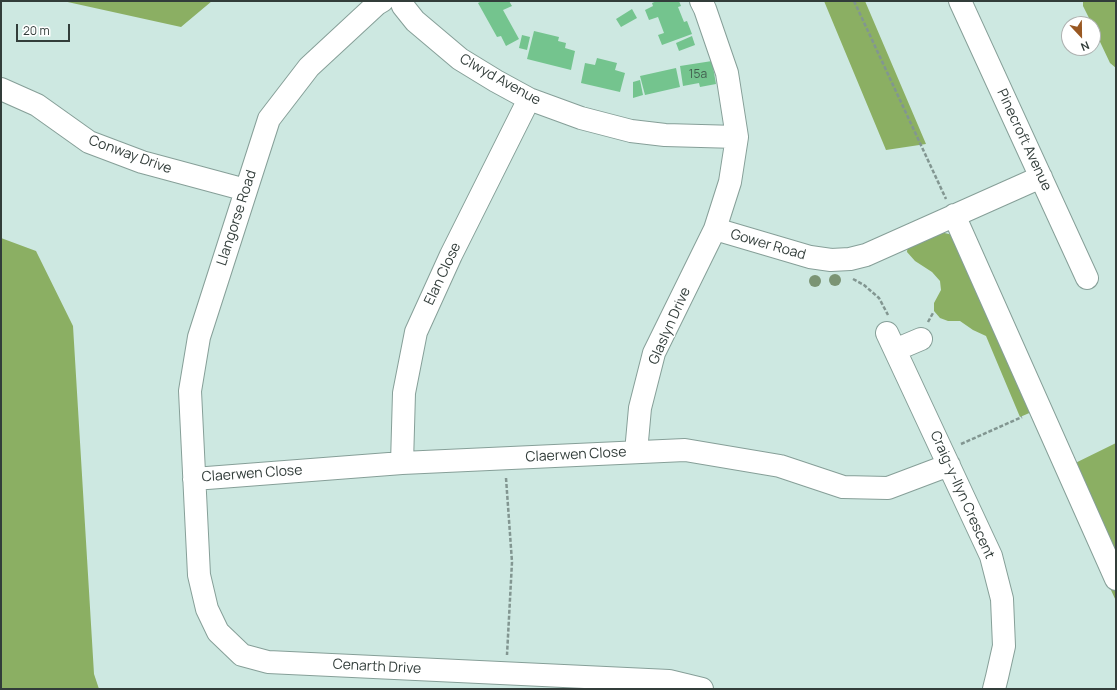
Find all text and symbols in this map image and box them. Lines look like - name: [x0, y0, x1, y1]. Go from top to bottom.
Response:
- scale bar: [18, 16, 72, 42]
- north arrow: [1061, 16, 1101, 56]
- text: 20 m: [23, 22, 50, 39]
- text: N: [1079, 38, 1092, 55]
- street label: Clwyd Avenue: [457, 51, 543, 109]
- house number: 15a: [689, 68, 707, 82]
- street label: Pinecroft Avenue: [993, 86, 1055, 194]
- street label: Conway Drive: [86, 132, 174, 178]
- street label: Llangorse Road: [214, 168, 260, 268]
- street label: Gower Road: [728, 226, 808, 264]
- street label: Elan Close: [421, 240, 465, 308]
- street label: Glaslyn Drive: [645, 285, 695, 367]
- street label: Craig-y-llyn Crescent: [926, 428, 998, 562]
- street label: Claerwen Close: [525, 444, 627, 466]
- street label: Claerwen Close: [201, 462, 303, 486]
- street label: Cenarth Drive: [332, 656, 422, 678]

